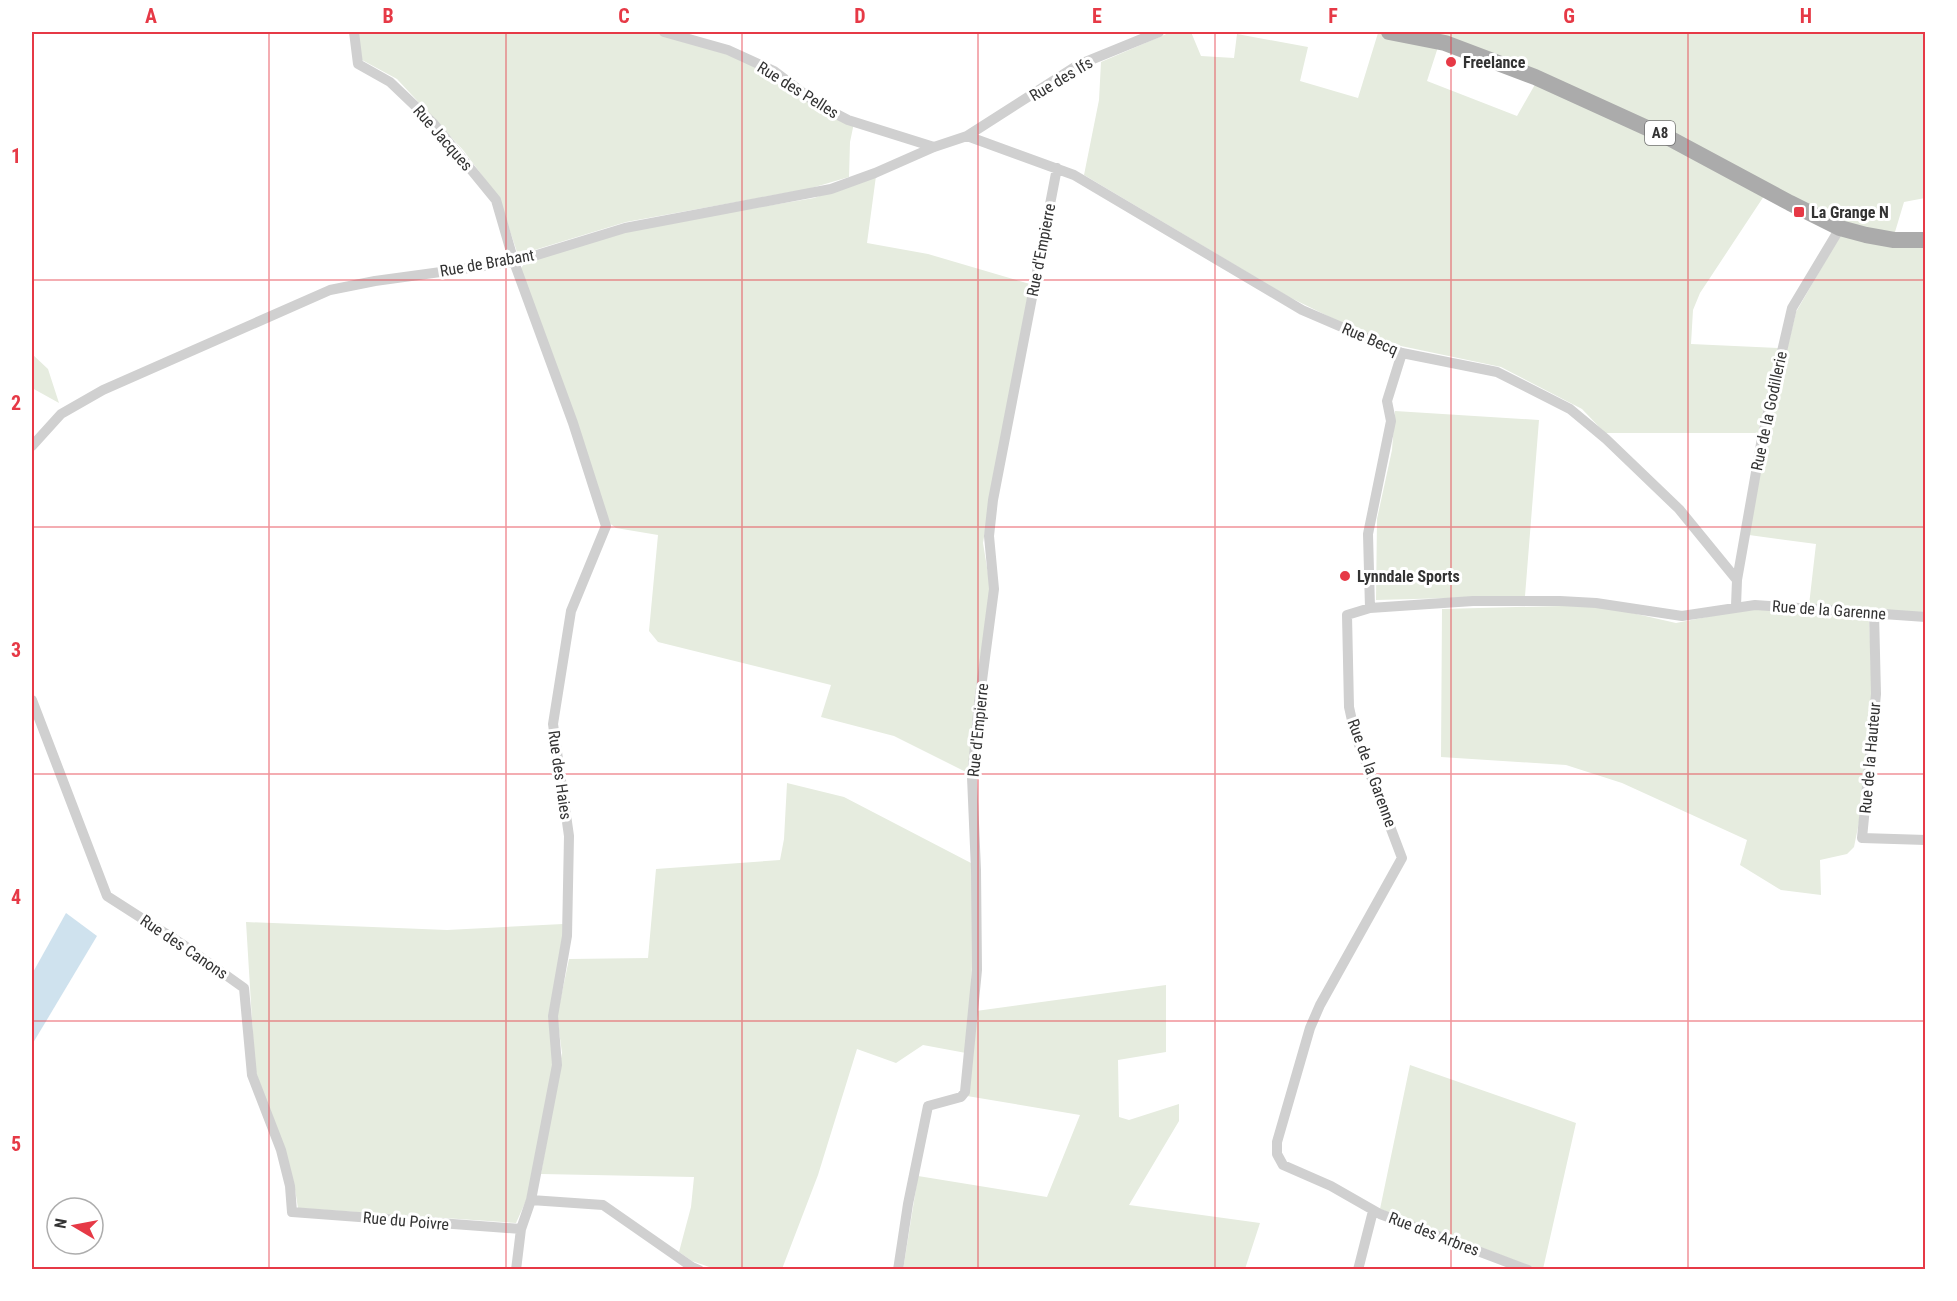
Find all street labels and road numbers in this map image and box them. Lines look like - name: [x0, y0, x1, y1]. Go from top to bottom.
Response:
- street label: Rue des Ifs: [1026, 53, 1096, 105]
- street label: Rue des Pelles: [754, 58, 842, 122]
- street label: Rue Jacques: [409, 101, 477, 175]
- road number: A8: [1645, 121, 1675, 145]
- street label: Rue d'Empierre: [1023, 202, 1059, 298]
- street label: Rue de Brabant: [438, 245, 536, 281]
- street label: Rue Becq: [1339, 319, 1401, 359]
- street label: Rue de la Godillerie: [1747, 350, 1791, 472]
- street label: Rue de la Garenne: [1772, 597, 1886, 623]
- street label: Rue d'Empierre: [964, 682, 992, 778]
- street label: Rue de la Hauteur: [1856, 701, 1884, 814]
- street label: Rue de la Garenne: [1344, 716, 1400, 830]
- street label: Rue des Haies: [544, 729, 576, 821]
- street label: Rue des Canons: [137, 911, 231, 983]
- street label: Rue du Poivre: [362, 1208, 450, 1234]
- street label: Rue des Arbres: [1386, 1208, 1482, 1260]

